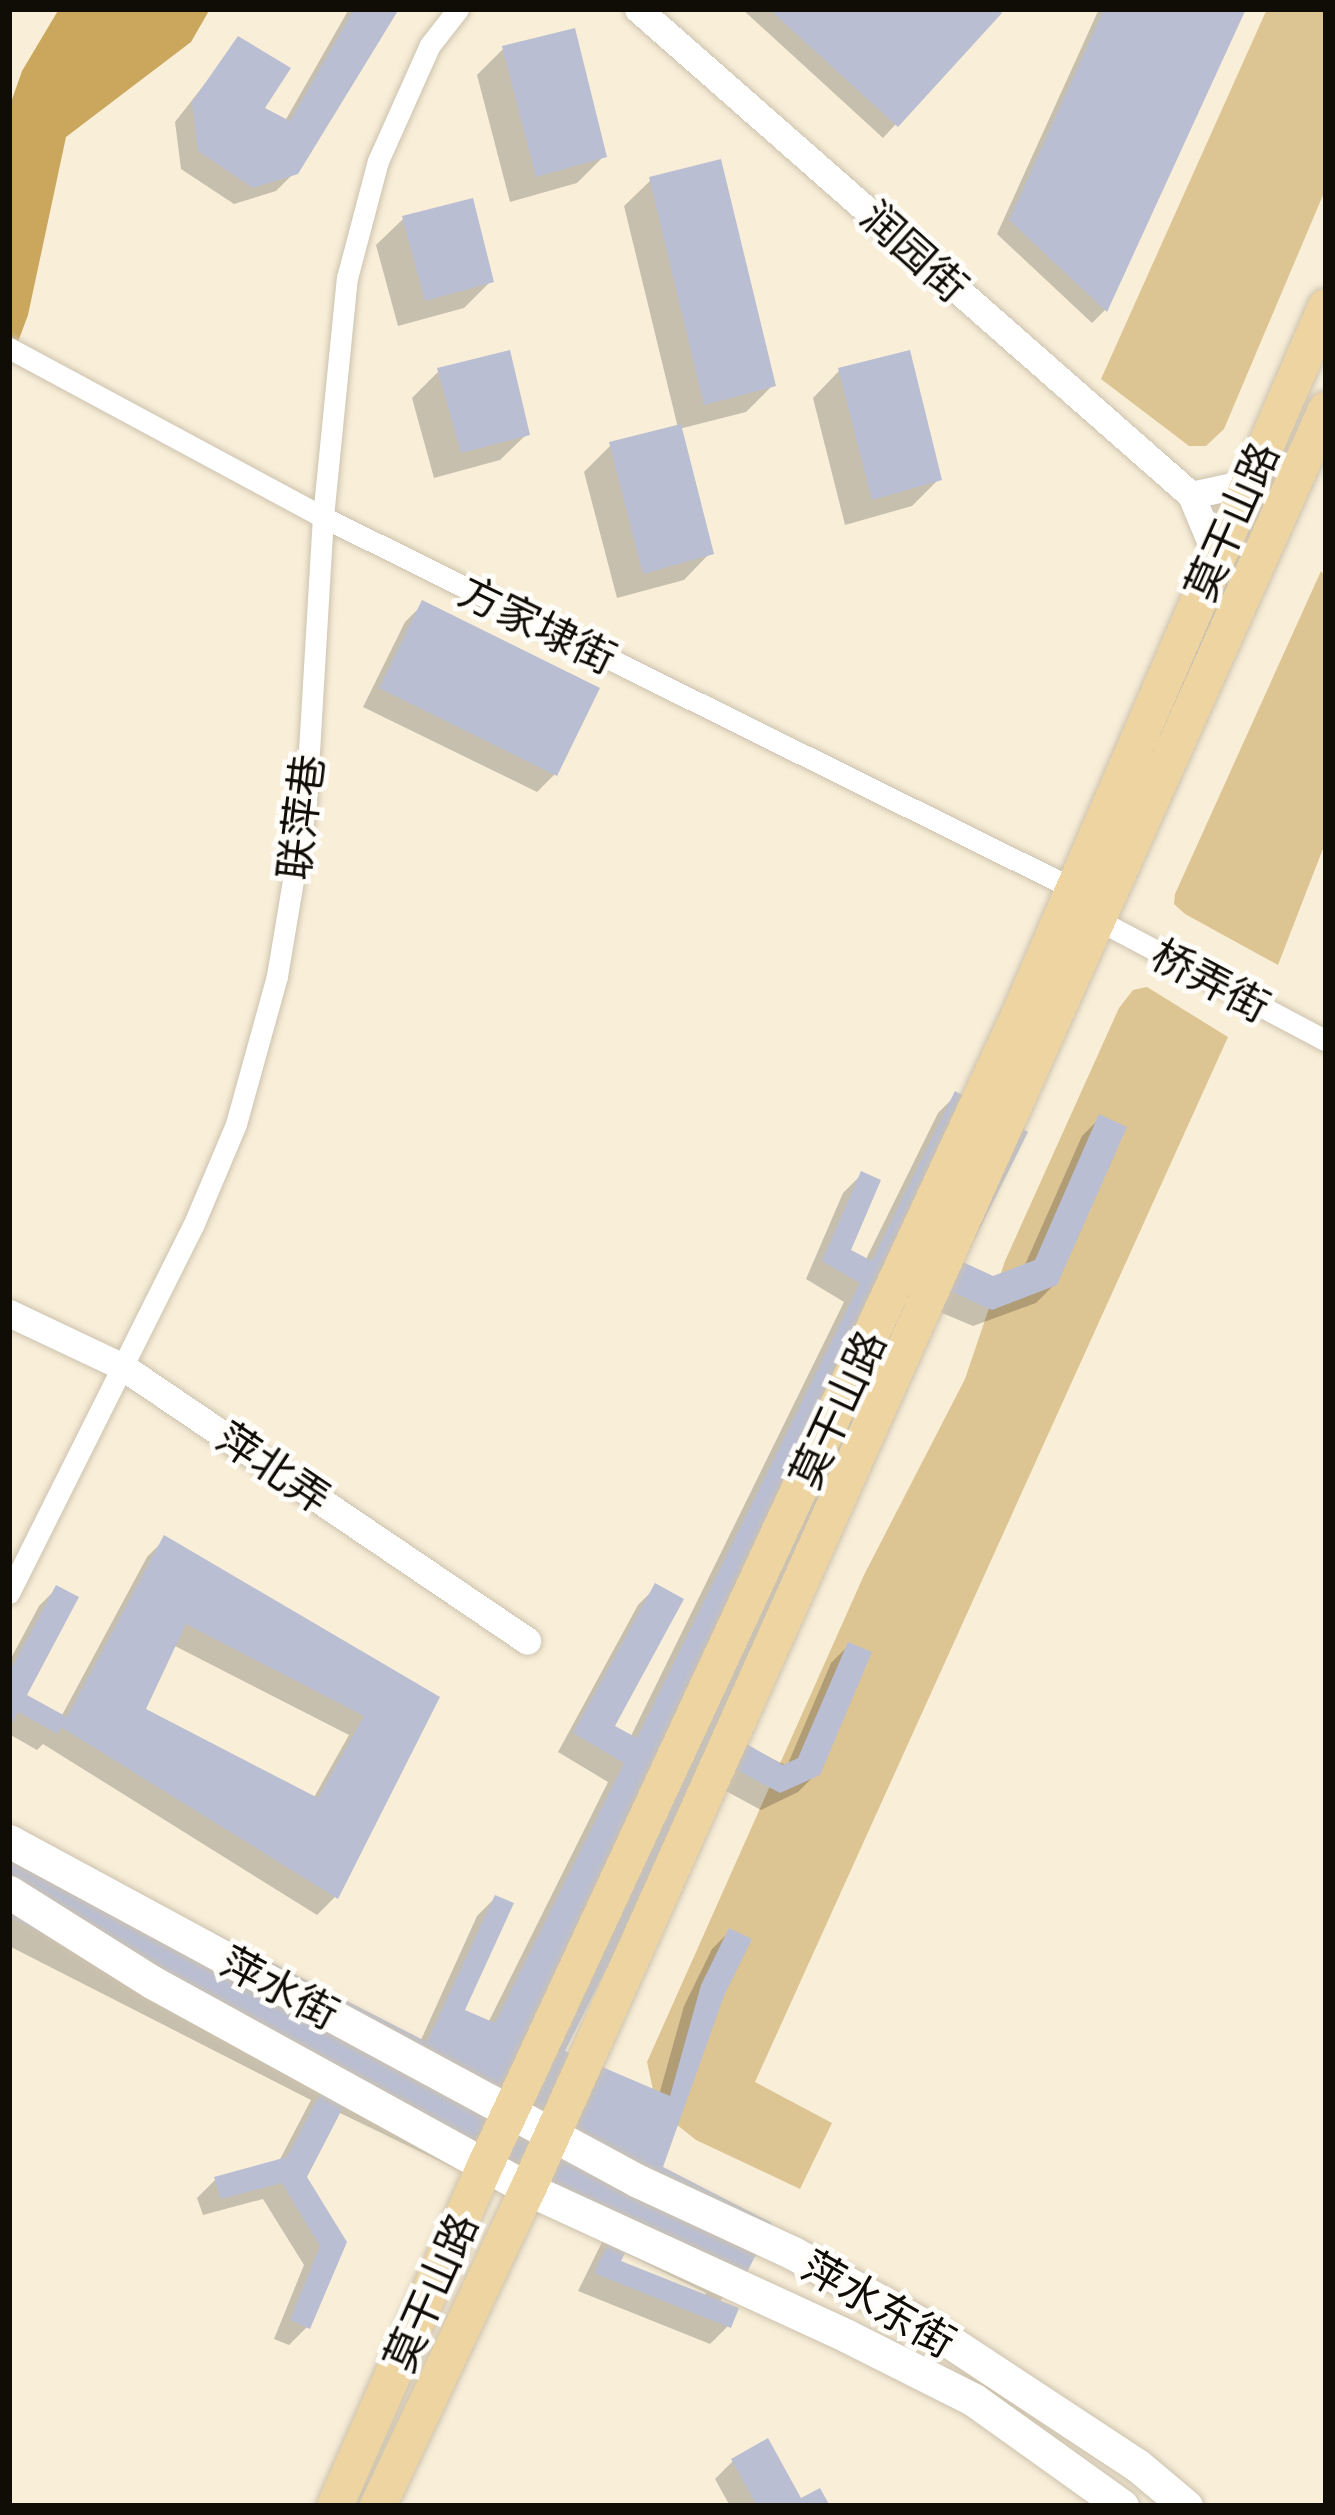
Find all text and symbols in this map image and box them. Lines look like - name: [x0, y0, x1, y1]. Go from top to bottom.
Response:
- street label: 润园街: [851, 190, 979, 312]
- street label: 莫干山路: [1174, 434, 1288, 608]
- street label: 方家埭街: [451, 565, 625, 683]
- street label: 联萍巷: [267, 751, 333, 883]
- street label: 桥弄街: [1144, 928, 1278, 1032]
- street label: 莫干山路: [779, 1322, 895, 1496]
- street label: 萍北弄: [208, 1411, 340, 1523]
- street label: 萍水街: [213, 1935, 347, 2039]
- street label: 莫干山路: [373, 2205, 487, 2379]
- street label: 萍水东街: [794, 2239, 964, 2367]

